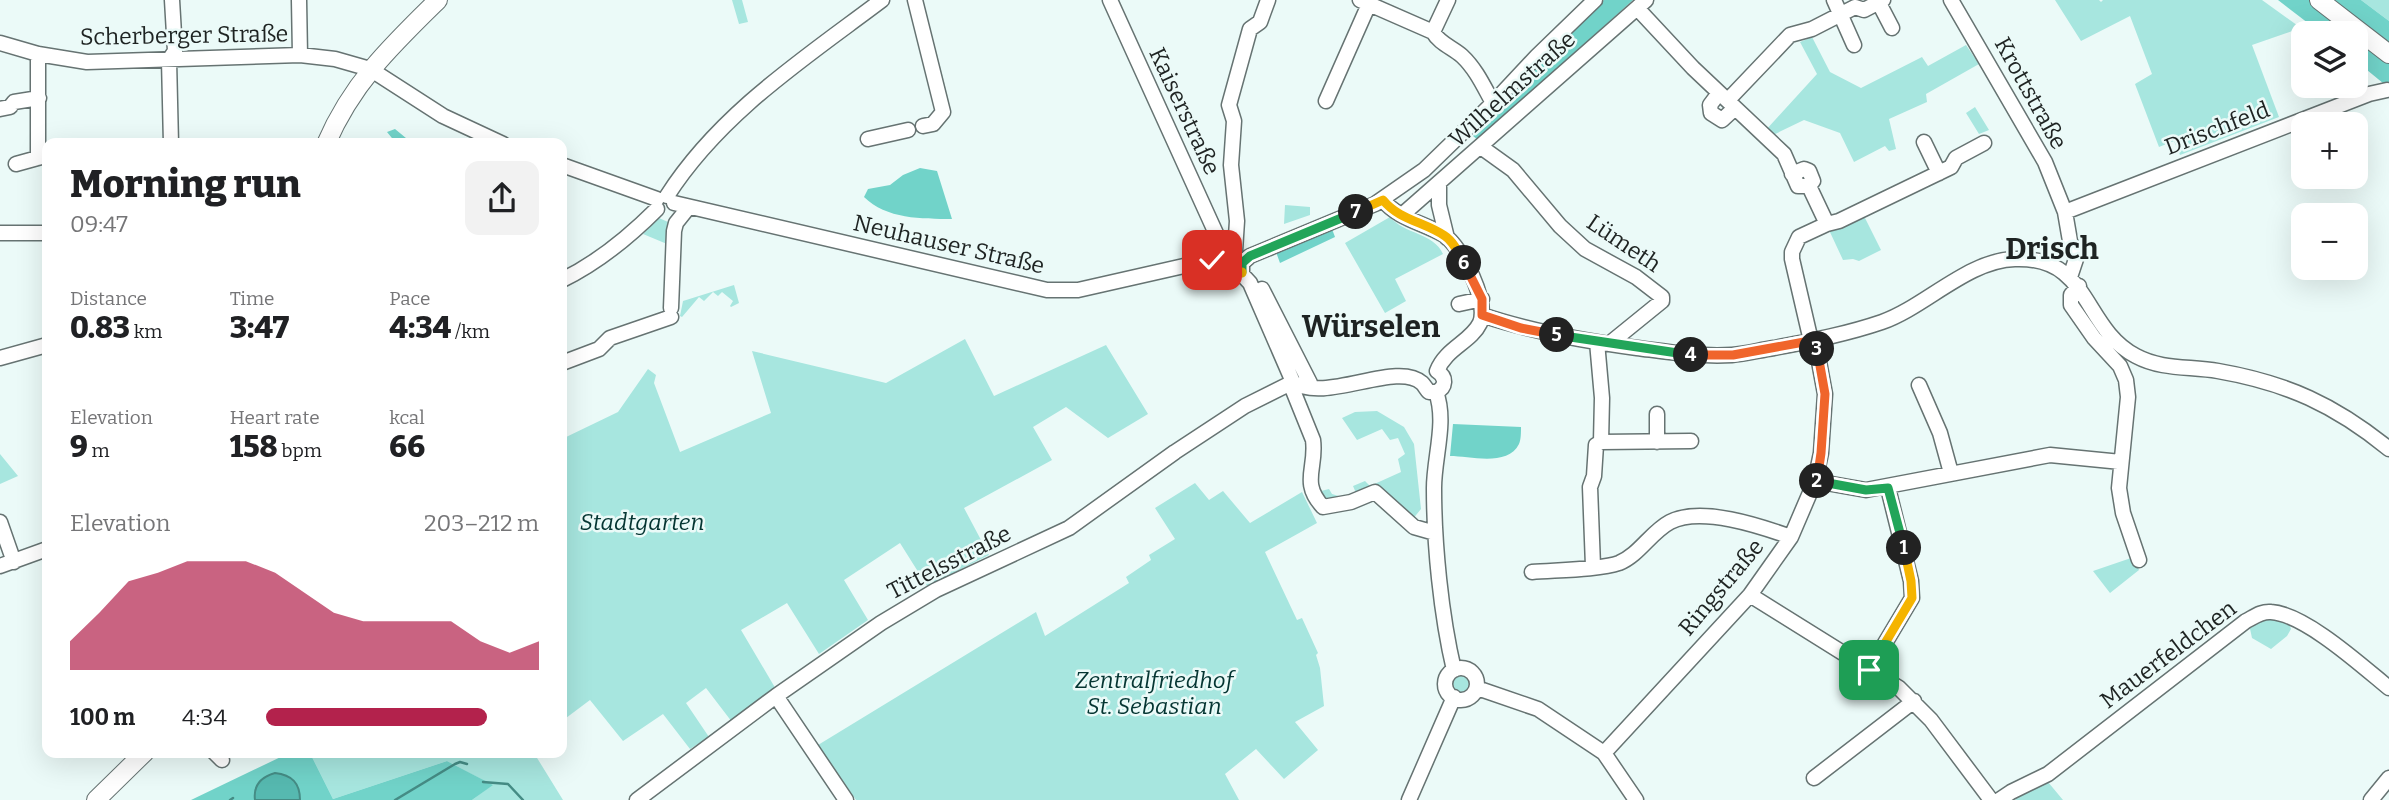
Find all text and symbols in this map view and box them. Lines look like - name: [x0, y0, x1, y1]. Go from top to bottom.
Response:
- street label: Scherberger Straße: [80, 19, 288, 51]
- map controls: [2291, 21, 2368, 280]
- button: layers: [2291, 21, 2368, 98]
- street label: Wilhelmstraße: [1443, 25, 1581, 153]
- street label: Krottstraße: [1989, 32, 2073, 154]
- street label: Kaiserstraße: [1143, 43, 1227, 179]
- street label: Drischfeld: [2161, 95, 2274, 161]
- button: +: [2291, 112, 2368, 189]
- text: Morning run: [70, 161, 301, 207]
- button: share: [465, 161, 539, 235]
- pin: 7: [1338, 194, 1374, 230]
- text: 7: [1350, 200, 1361, 223]
- button: −: [2291, 203, 2368, 280]
- street label: Neuhauser Straße: [851, 208, 1047, 280]
- street label: Lümeth: [1582, 208, 1666, 278]
- text: 09:47: [70, 210, 128, 238]
- pin: [1182, 230, 1242, 290]
- district label: Drisch: [2005, 231, 2099, 267]
- icon: check: [1193, 241, 1231, 279]
- pin: 6: [1446, 246, 1482, 280]
- text: 6: [1458, 251, 1469, 274]
- text: Distance: [70, 287, 147, 310]
- text: Time: [230, 287, 275, 310]
- text: Pace: [389, 287, 430, 310]
- district label: Würselen: [1302, 309, 1441, 345]
- text: 0.83: [70, 310, 130, 346]
- text: 3:47: [230, 310, 289, 346]
- text: 4:34: [389, 310, 451, 346]
- pin: 5: [1540, 318, 1574, 352]
- text: km: [130, 320, 162, 343]
- text: /km: [451, 320, 490, 343]
- text: 5: [1551, 323, 1562, 346]
- pin: 3: [1800, 332, 1834, 366]
- text: 3: [1811, 337, 1822, 360]
- pin: 4: [1674, 338, 1708, 372]
- text: 4: [1685, 343, 1696, 366]
- text: Elevation: [70, 406, 153, 429]
- text: Heart rate: [230, 406, 320, 429]
- text: kcal: [389, 406, 425, 429]
- text: 9: [70, 429, 88, 465]
- text: 158: [230, 429, 278, 465]
- text: 66: [389, 429, 425, 465]
- text: m: [88, 439, 110, 462]
- text: bpm: [278, 439, 322, 462]
- pin: 2: [1800, 463, 1834, 498]
- text: 2: [1811, 469, 1822, 492]
- park label: Stadtgarten: [580, 508, 704, 536]
- text: Elevation: [70, 509, 170, 537]
- text: 203–212 m: [424, 509, 539, 537]
- street label: Tittelsstraße: [883, 519, 1015, 605]
- pin: 1: [1886, 530, 1922, 566]
- street label: Ringstraße: [1673, 533, 1769, 641]
- text: 1: [1899, 536, 1908, 559]
- street label: Mauerfeldchen: [2095, 594, 2242, 714]
- pin: [1839, 640, 1899, 700]
- icon: arrive: [1850, 651, 1888, 689]
- park label: Zentralfriedhof St. Sebastian: [1075, 666, 1237, 720]
- text: 100 m: [70, 703, 135, 731]
- text: 4:34: [182, 703, 227, 731]

